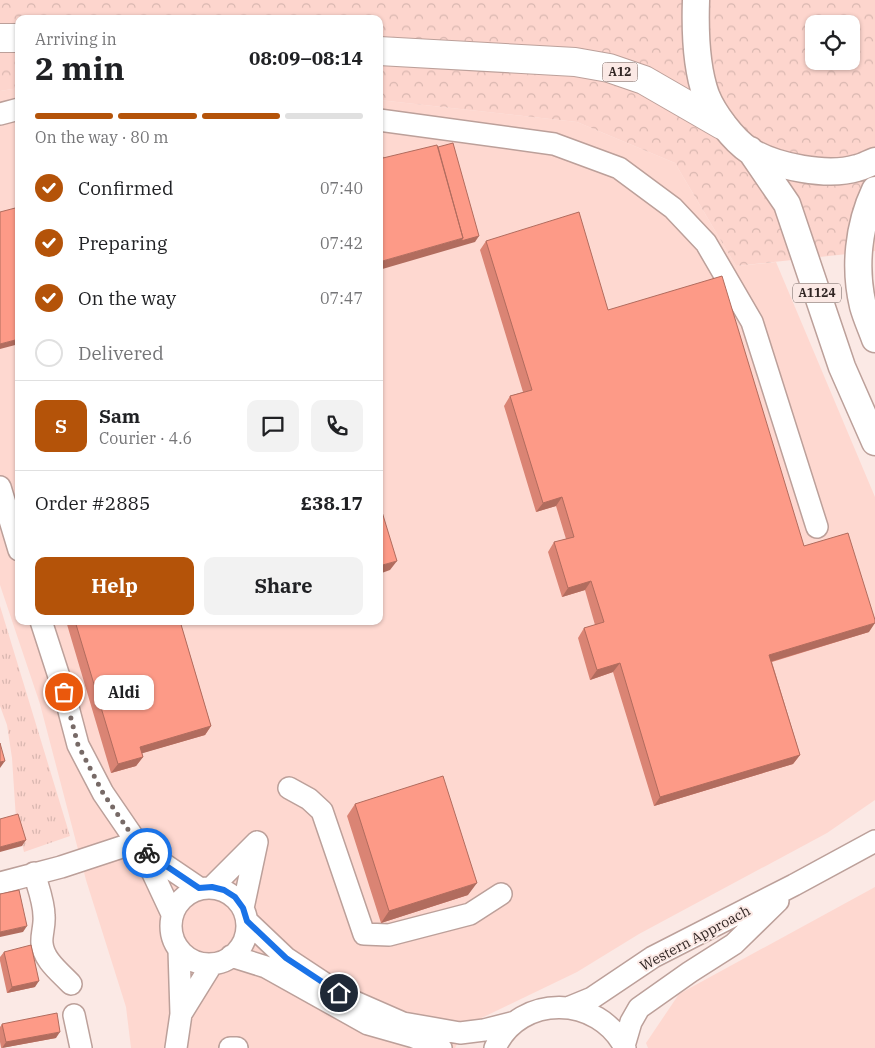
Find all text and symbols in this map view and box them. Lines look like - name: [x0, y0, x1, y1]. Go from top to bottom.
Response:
- map controls: [805, 15, 860, 70]
- button: locate: [805, 15, 860, 70]
- text: Arriving in: [35, 29, 117, 49]
- text: 08:09–08:14: [249, 46, 363, 70]
- text: 2 min: [35, 47, 125, 89]
- road number: A12: [602, 62, 638, 82]
- text: On the way · 80 m: [35, 127, 169, 147]
- icon: check: [35, 174, 63, 202]
- text: Confirmed: [78, 176, 173, 200]
- text: 07:40: [320, 178, 363, 198]
- icon: check: [35, 229, 63, 257]
- text: Preparing: [78, 231, 167, 255]
- text: 07:42: [320, 233, 363, 253]
- icon: check: [35, 284, 63, 312]
- road number: A1124: [793, 284, 841, 302]
- text: On the way: [78, 286, 176, 310]
- text: 07:47: [320, 288, 363, 308]
- text: Delivered: [78, 341, 164, 365]
- button: chat: [247, 400, 299, 452]
- button: phone: [311, 400, 363, 452]
- text: Sam: [99, 404, 140, 428]
- text: S: [55, 414, 67, 438]
- text: Courier · 4.6: [99, 428, 192, 448]
- text: Order #2885: [35, 491, 150, 515]
- text: £38.17: [301, 491, 363, 515]
- button: Help: [35, 557, 194, 615]
- button: Share: [204, 557, 363, 615]
- pin: [43, 671, 85, 713]
- callout: Aldi: [94, 674, 154, 710]
- icon: bag: [50, 678, 78, 706]
- text: Aldi: [108, 682, 140, 702]
- courier: [122, 828, 172, 878]
- icon: bike: [133, 839, 161, 867]
- street label: Western Approach: [637, 901, 754, 975]
- pin: [318, 972, 360, 1014]
- icon: home: [325, 979, 353, 1007]

